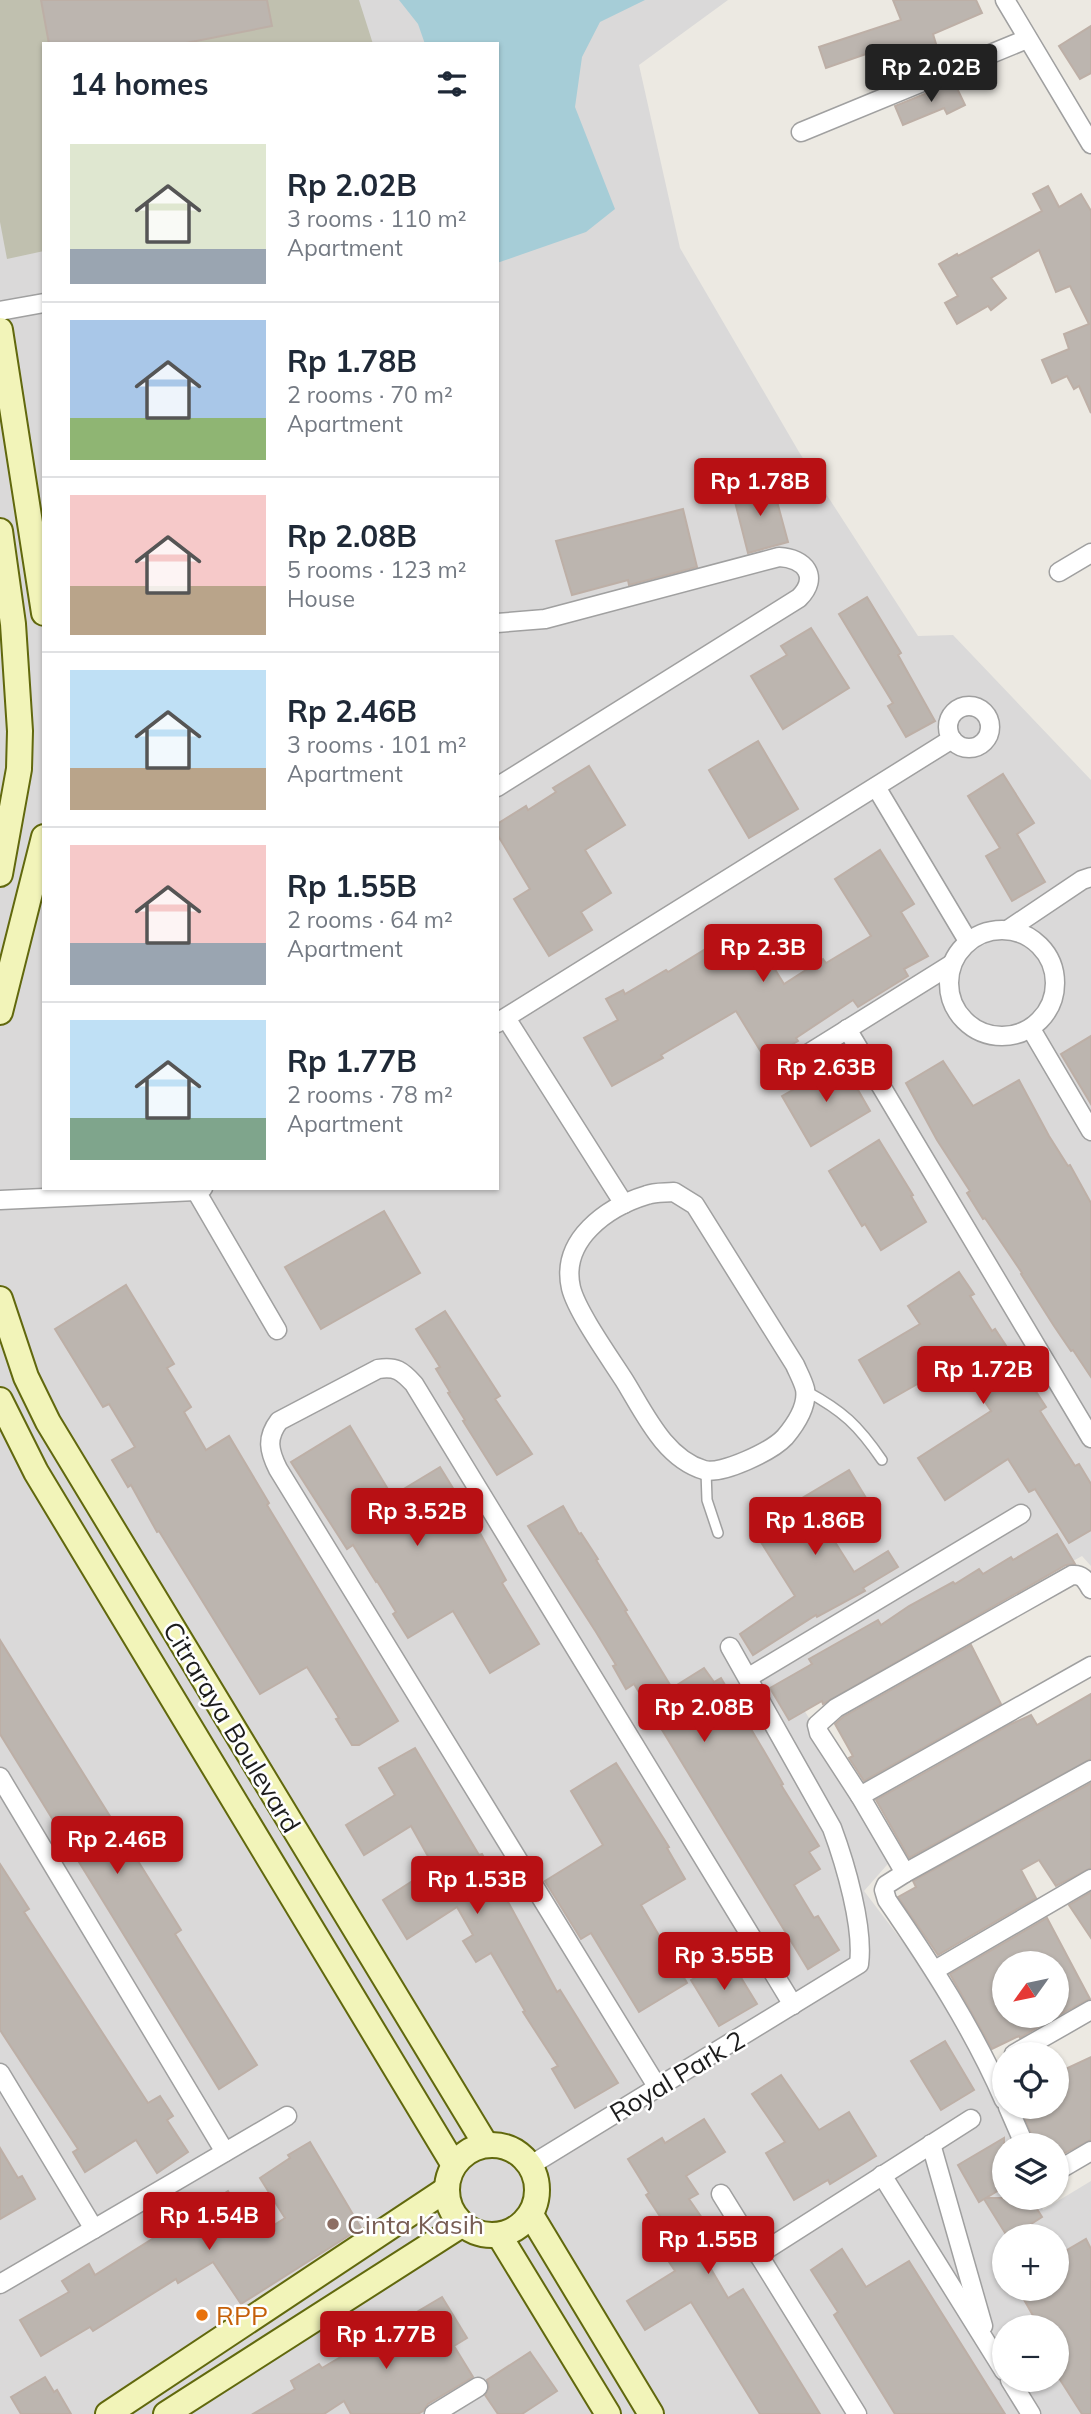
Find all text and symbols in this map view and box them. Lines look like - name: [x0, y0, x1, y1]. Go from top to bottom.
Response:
- pin: Rp 2.02B: [859, 44, 1003, 104]
- text: Rp 2.02B: [881, 52, 981, 81]
- text: 14 homes: [70, 65, 209, 103]
- icon: filters: [433, 65, 471, 103]
- text: Rp 2.02B: [287, 166, 417, 204]
- icon: home: [126, 172, 210, 256]
- text: 3 rooms · 110 m²: [287, 204, 467, 233]
- text: Apartment: [287, 233, 403, 262]
- text: Rp 1.78B: [287, 342, 417, 380]
- icon: home: [126, 348, 210, 432]
- text: 2 rooms · 70 m²: [287, 380, 453, 409]
- text: Apartment: [287, 409, 403, 438]
- pin: Rp 1.78B: [688, 458, 832, 518]
- text: Rp 1.78B: [710, 466, 810, 495]
- text: Rp 2.08B: [287, 517, 417, 555]
- icon: home: [126, 523, 210, 607]
- text: 5 rooms · 123 m²: [287, 555, 467, 584]
- text: House: [287, 584, 355, 613]
- text: Rp 2.46B: [287, 692, 417, 730]
- icon: home: [126, 698, 210, 782]
- text: 3 rooms · 101 m²: [287, 730, 467, 759]
- text: Apartment: [287, 759, 403, 788]
- text: Rp 1.55B: [287, 867, 417, 905]
- icon: home: [126, 873, 210, 957]
- text: 2 rooms · 64 m²: [287, 905, 453, 934]
- pin: Rp 2.3B: [698, 925, 828, 984]
- text: Rp 2.3B: [720, 932, 806, 961]
- text: Apartment: [287, 934, 403, 963]
- text: Rp 1.77B: [287, 1042, 417, 1080]
- pin: Rp 2.63B: [754, 1044, 898, 1104]
- icon: home: [126, 1048, 210, 1132]
- text: Rp 2.63B: [776, 1052, 876, 1081]
- text: 2 rooms · 78 m²: [287, 1080, 453, 1109]
- text: Apartment: [287, 1109, 403, 1138]
- pin: Rp 1.72B: [911, 1346, 1055, 1406]
- text: Rp 1.72B: [933, 1354, 1033, 1383]
- pin: Rp 3.52B: [345, 1488, 489, 1548]
- text: Rp 3.52B: [367, 1496, 467, 1525]
- pin: Rp 1.86B: [743, 1498, 887, 1557]
- text: Rp 1.86B: [765, 1505, 865, 1534]
- street label: Citraraya Boulevard: [156, 1615, 308, 1839]
- pin: Rp 2.08B: [632, 1684, 776, 1744]
- text: Rp 2.08B: [654, 1692, 754, 1721]
- pin: Rp 2.46B: [45, 1816, 189, 1876]
- text: Rp 2.46B: [67, 1824, 167, 1853]
- pin: Rp 1.53B: [405, 1856, 549, 1916]
- text: Rp 1.53B: [427, 1864, 527, 1893]
- pin: Rp 3.55B: [652, 1932, 796, 1992]
- text: Rp 3.55B: [674, 1940, 774, 1969]
- north arrow: [992, 1951, 1069, 2028]
- map controls: [992, 1951, 1069, 2392]
- street label: Royal Park 2: [604, 2023, 750, 2129]
- button: locate: [992, 2042, 1069, 2119]
- button: layers: [992, 2133, 1069, 2210]
- pin: Rp 1.54B: [137, 2192, 281, 2252]
- text: Rp 1.54B: [159, 2200, 259, 2229]
- place label: Cinta Kasih: [347, 2208, 484, 2241]
- marker: Cinta Kasih: [325, 2216, 341, 2232]
- pin: Rp 1.55B: [636, 2216, 780, 2276]
- text: Rp 1.55B: [658, 2224, 758, 2253]
- button: +: [992, 2224, 1069, 2301]
- place label: RPP: [216, 2299, 268, 2332]
- marker: RPP: [194, 2307, 210, 2323]
- pin: Rp 1.77B: [314, 2312, 458, 2371]
- button: −: [992, 2315, 1069, 2392]
- text: Rp 1.77B: [336, 2319, 436, 2348]

